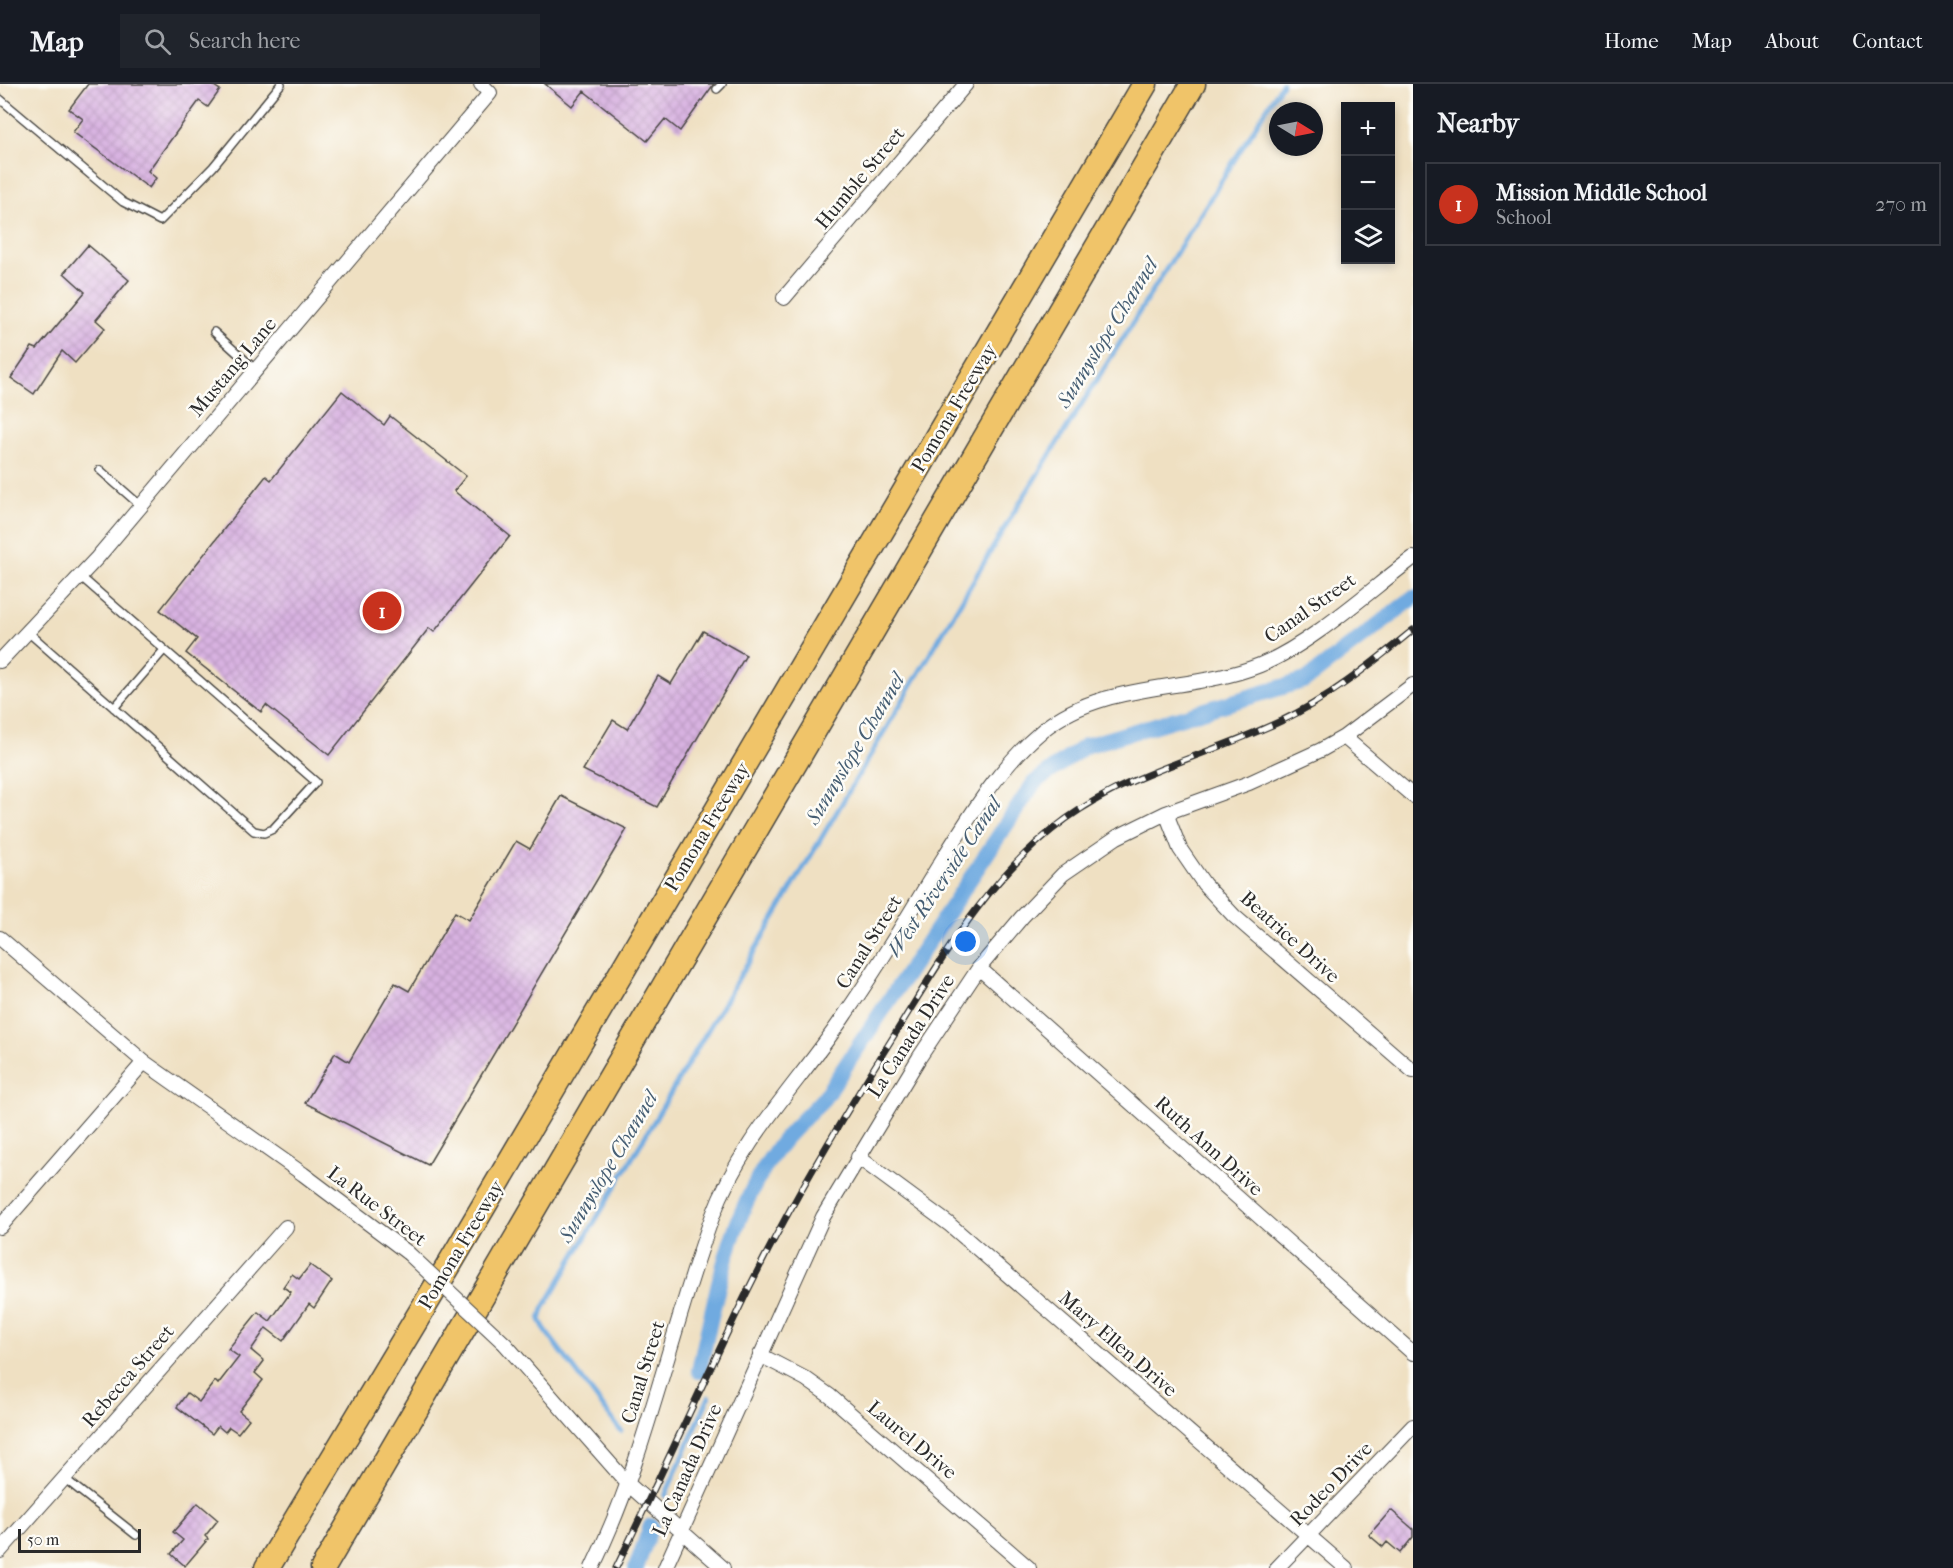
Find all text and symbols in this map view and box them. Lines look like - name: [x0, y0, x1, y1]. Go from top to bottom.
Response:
- search box: [120, 14, 540, 68]
- text: Map: [30, 25, 84, 58]
- icon: search: [141, 25, 174, 58]
- text: Search here: [189, 28, 300, 54]
- text: Home: [1604, 29, 1659, 53]
- text: Map: [1692, 29, 1732, 53]
- text: About: [1765, 29, 1819, 53]
- text: Contact: [1852, 29, 1923, 53]
- north arrow: [1269, 102, 1323, 156]
- map controls: [1341, 102, 1395, 264]
- button: +: [1341, 102, 1395, 156]
- text: Nearby: [1437, 108, 1519, 139]
- street label: Humble Street: [811, 122, 909, 234]
- button: −: [1341, 156, 1395, 210]
- text: Mission Middle School: [1496, 180, 1707, 206]
- text: 1: [1455, 193, 1462, 216]
- text: 270 m: [1875, 193, 1927, 216]
- text: School: [1496, 206, 1552, 229]
- button: layers: [1341, 210, 1395, 264]
- water label: Sunnyslope Channel: [1051, 251, 1164, 413]
- street label: Mustang Lane: [185, 313, 281, 421]
- street label: Pomona Freeway: [906, 338, 1002, 477]
- street label: Canal Street: [1260, 568, 1360, 648]
- pin: 1: [362, 588, 401, 634]
- water label: Sunnyslope Channel: [800, 667, 911, 830]
- street label: Pomona Freeway: [659, 757, 755, 896]
- water label: West Riverside Canal: [882, 790, 1008, 961]
- street label: Beatrice Drive: [1236, 886, 1344, 988]
- street label: Canal Street: [831, 891, 907, 993]
- your location: [951, 927, 980, 956]
- street label: La Canada Drive: [863, 970, 960, 1102]
- water label: Sunnyslope Channel: [553, 1085, 664, 1248]
- street label: Ruth Ann Drive: [1150, 1091, 1268, 1201]
- street label: La Rue Street: [323, 1161, 431, 1251]
- street label: Pomona Freeway: [413, 1175, 509, 1314]
- street label: Mary Ellen Drive: [1054, 1287, 1182, 1402]
- street label: Canal Street: [616, 1318, 670, 1426]
- street label: Rebecca Street: [77, 1320, 179, 1432]
- street label: Laurel Drive: [863, 1396, 961, 1484]
- street label: La Canada Drive: [648, 1400, 727, 1540]
- street label: Rodeo Drive: [1285, 1437, 1377, 1531]
- scale bar: [18, 1526, 141, 1554]
- text: 50 m: [27, 1530, 59, 1549]

